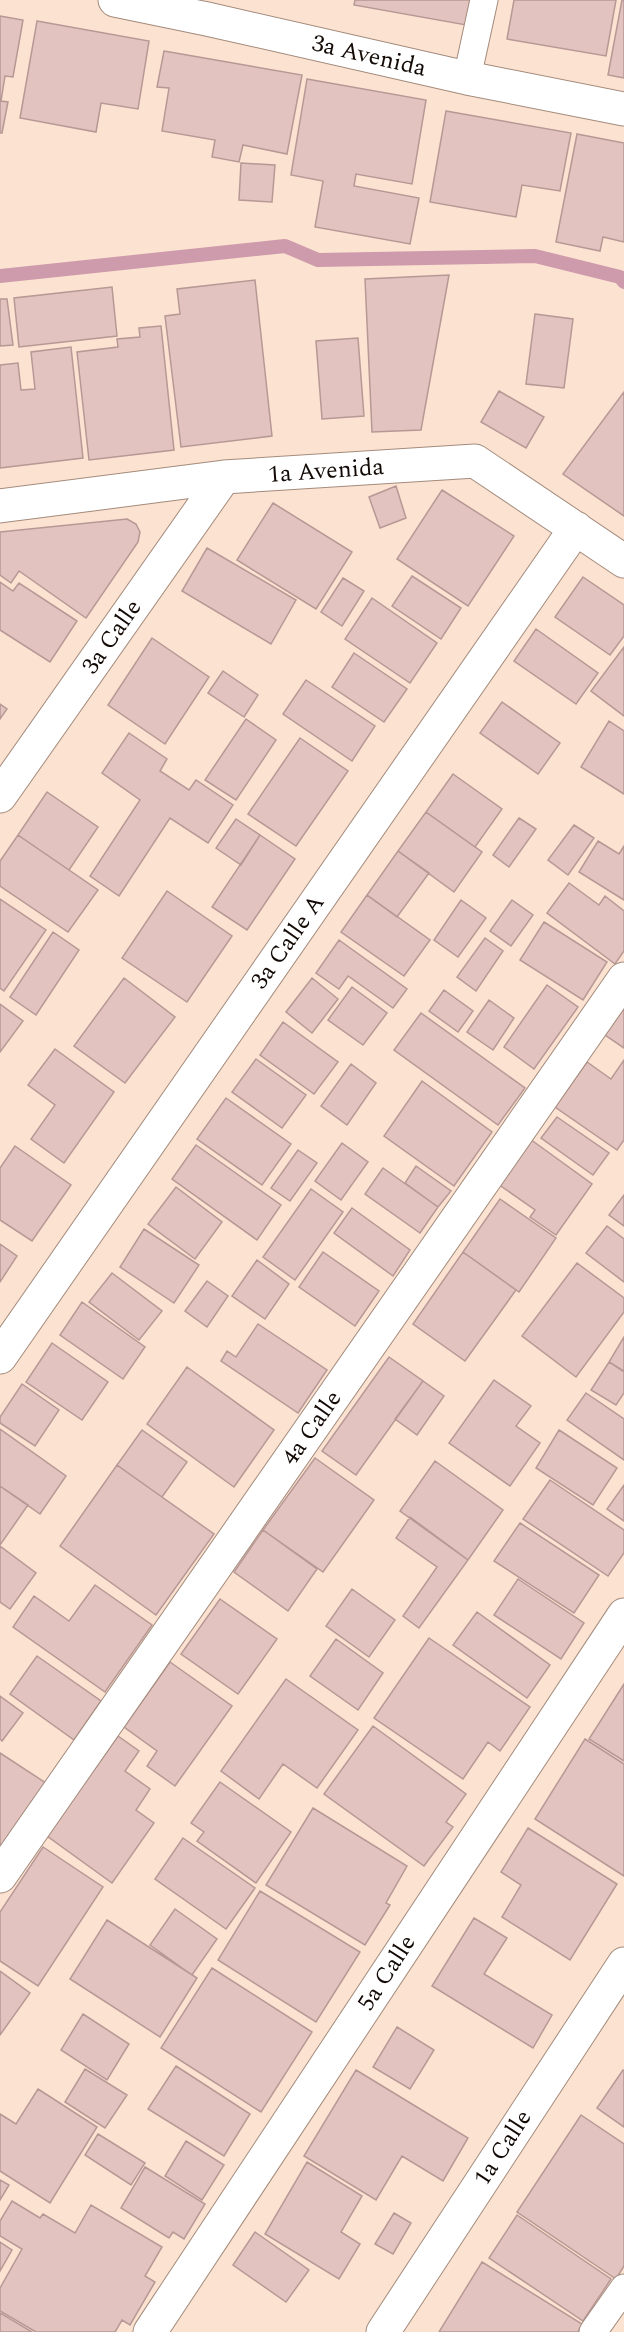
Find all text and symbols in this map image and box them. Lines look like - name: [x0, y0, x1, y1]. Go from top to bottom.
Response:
- street label: 3a Avenida: [308, 25, 430, 87]
- street label: 1a Avenida: [267, 449, 386, 493]
- street label: 3a Calle: [73, 592, 151, 682]
- street label: 3a Calle A: [242, 887, 334, 997]
- street label: 4a Calle: [273, 1383, 351, 1473]
- street label: 5a Calle: [349, 1928, 425, 2018]
- street label: 1a Calle: [465, 2103, 541, 2193]

